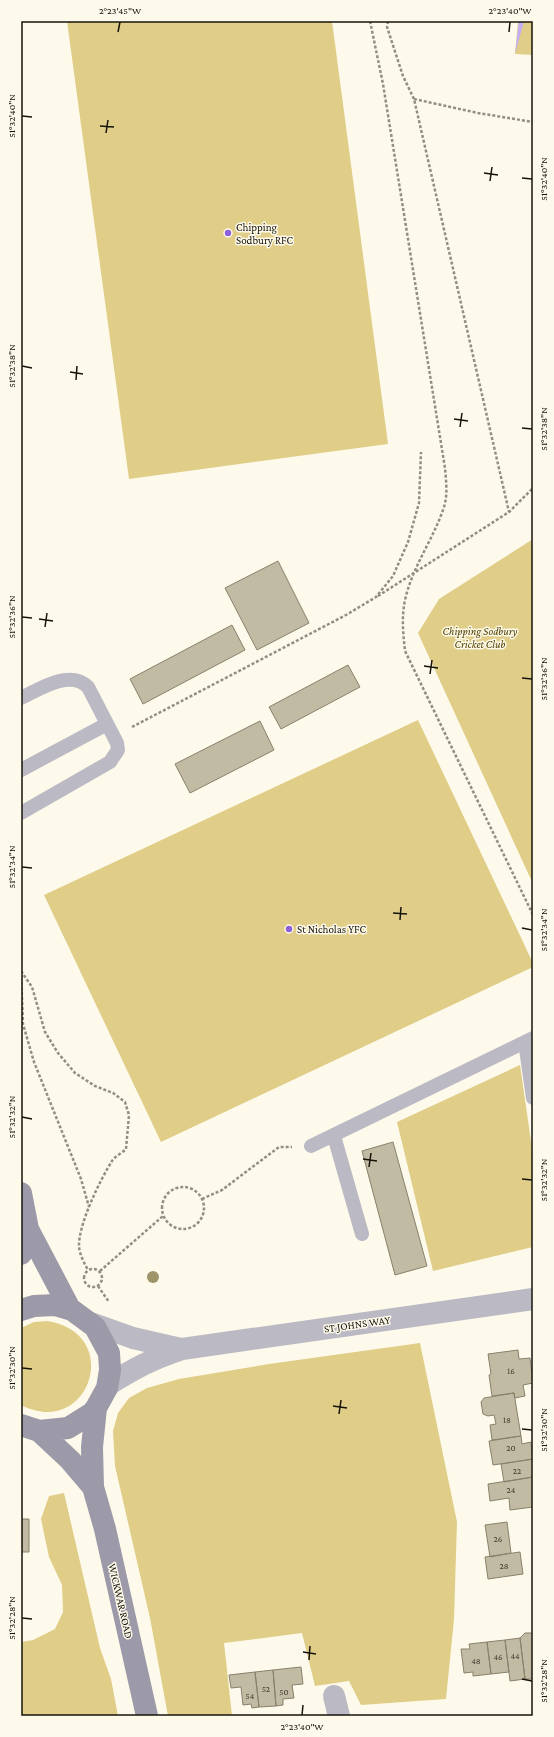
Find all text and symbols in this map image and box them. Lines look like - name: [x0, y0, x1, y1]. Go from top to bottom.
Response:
- text: 2°23'45"W: [99, 5, 142, 16]
- text: 2°23'40"W: [488, 5, 532, 16]
- text: 51°32'40"N: [6, 94, 17, 138]
- text: 51°32'40"N: [538, 157, 549, 201]
- place label: Chipping Sodbury RFC: [236, 221, 293, 247]
- marker: Chipping Sodbury RFC: [223, 228, 233, 238]
- text: 51°32'38"N: [6, 344, 17, 388]
- text: 51°32'38"N: [538, 407, 549, 451]
- text: 51°32'36"N: [6, 595, 17, 639]
- park label: Chipping Sodbury Cricket Club: [443, 625, 518, 650]
- text: 51°32'36"N: [538, 657, 549, 701]
- text: 51°32'34"N: [6, 845, 17, 889]
- text: 51°32'34"N: [538, 908, 549, 952]
- place label: St Nicholas YFC: [297, 923, 366, 935]
- marker: St Nicholas YFC: [284, 924, 294, 934]
- text: 51°32'32"N: [6, 1095, 17, 1138]
- text: 51°32'32"N: [538, 1158, 549, 1201]
- street label: ST JOHNS WAY: [323, 1313, 391, 1336]
- text: 51°32'30"N: [6, 1346, 17, 1390]
- house number: 16: [507, 1366, 515, 1376]
- text: 51°32'30"N: [538, 1408, 549, 1452]
- house number: 18: [503, 1415, 511, 1425]
- house number: 20: [506, 1443, 516, 1453]
- house number: 22: [513, 1466, 521, 1476]
- house number: 24: [507, 1485, 516, 1495]
- house number: 26: [494, 1534, 503, 1544]
- house number: 28: [499, 1561, 509, 1571]
- street label: WICKWAR ROAD: [107, 1562, 135, 1640]
- text: 51°32'28"N: [6, 1596, 17, 1640]
- house number: 44: [510, 1651, 520, 1661]
- house number: 46: [493, 1652, 503, 1662]
- house number: 48: [471, 1656, 481, 1666]
- text: 51°32'28"N: [538, 1659, 549, 1703]
- house number: 52: [262, 1684, 270, 1694]
- house number: 50: [279, 1687, 289, 1697]
- house number: 54: [246, 1691, 255, 1701]
- text: 2°23'40"W: [280, 1721, 324, 1732]

